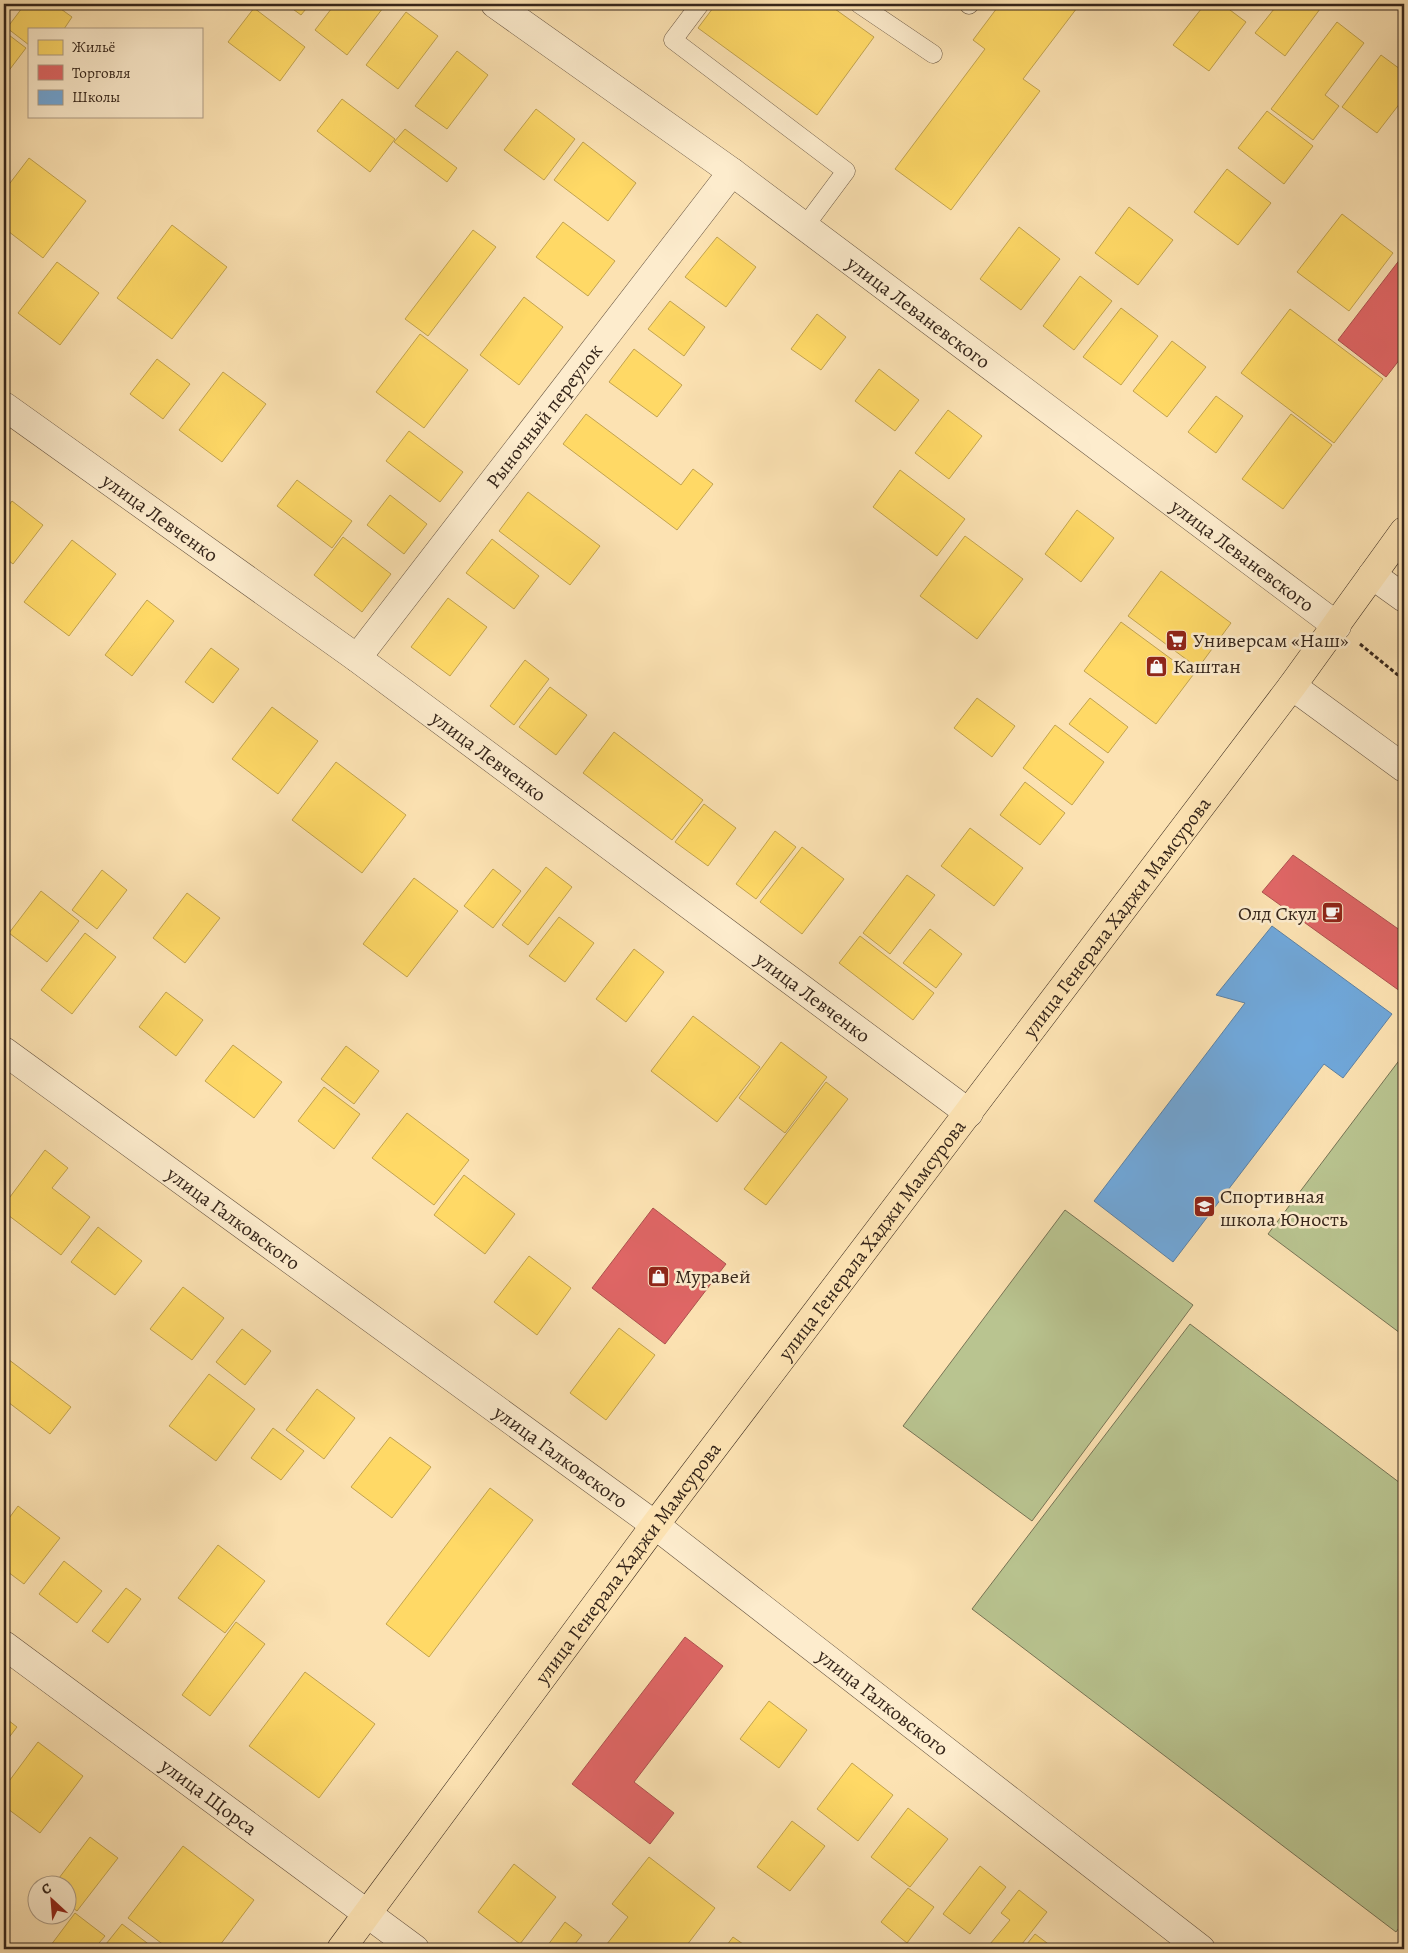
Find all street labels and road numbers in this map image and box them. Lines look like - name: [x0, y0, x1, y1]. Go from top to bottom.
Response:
- street label: улица Леваневского: [840, 249, 996, 375]
- street label: Рыночный переулок: [480, 338, 609, 494]
- street label: улица Левченко: [96, 467, 223, 569]
- street label: улица Леваневского: [1164, 492, 1320, 618]
- street label: улица Левченко: [425, 704, 551, 808]
- street label: улица Генерала Хаджи Мамсурова: [1016, 791, 1218, 1044]
- street label: улица Левченко: [749, 945, 876, 1049]
- street label: улица Генерала Хаджи Мамсурова: [771, 1113, 973, 1367]
- street label: улица Галковского: [160, 1160, 306, 1277]
- street label: улица Галковского: [487, 1398, 633, 1515]
- street label: улица Генерала Хаджи Мамсурова: [528, 1436, 728, 1690]
- street label: улица Галковского: [811, 1642, 954, 1762]
- street label: улица Щорса: [154, 1752, 263, 1842]

